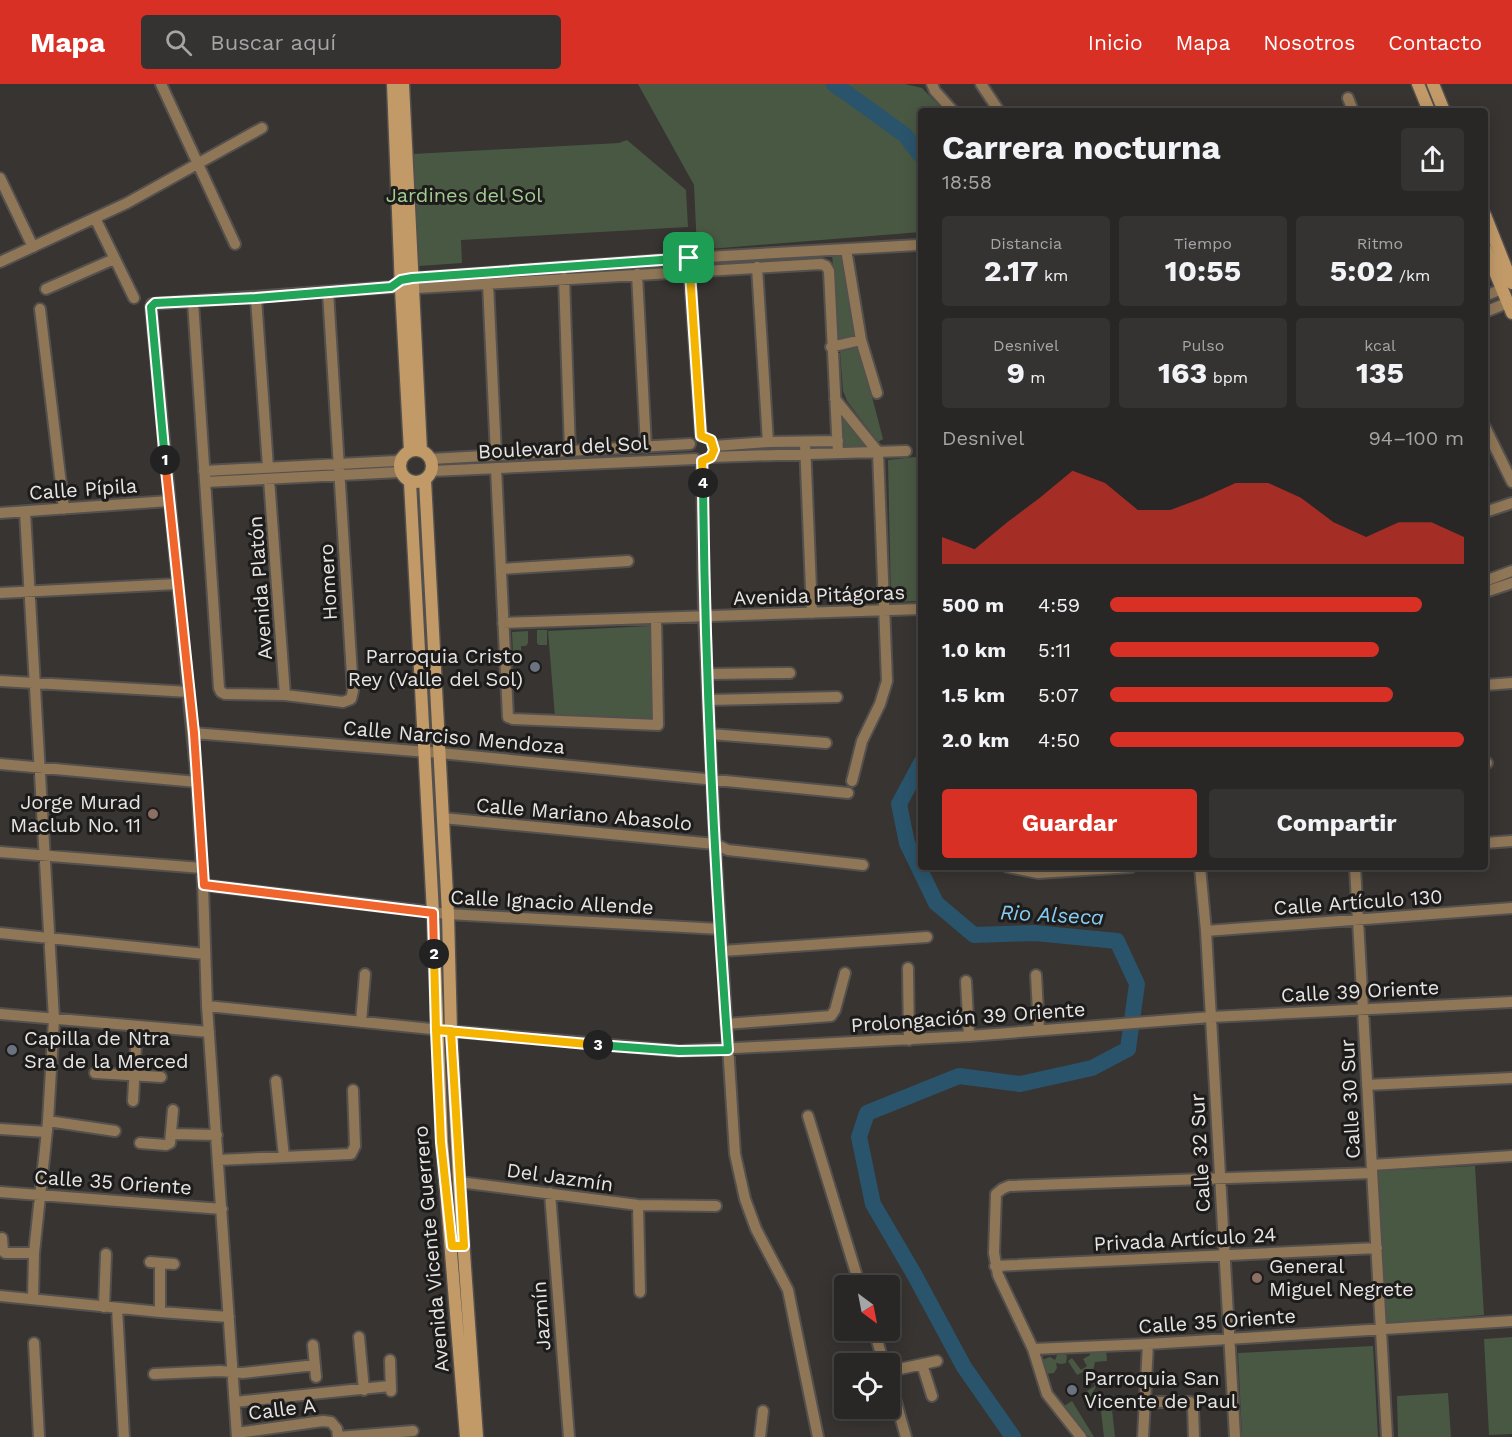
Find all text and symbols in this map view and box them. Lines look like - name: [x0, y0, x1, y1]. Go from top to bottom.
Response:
- search box: [141, 15, 561, 69]
- text: Mapa: [30, 26, 105, 59]
- icon: search: [162, 26, 195, 59]
- text: Buscar aquí: [210, 30, 336, 55]
- text: Inicio: [1088, 30, 1143, 55]
- text: Mapa: [1176, 30, 1230, 55]
- text: Nosotros: [1263, 30, 1355, 55]
- text: Contacto: [1388, 30, 1482, 55]
- text: Carrera nocturna: [942, 128, 1221, 167]
- button: share: [1401, 128, 1464, 191]
- text: 18:58: [942, 170, 992, 194]
- park label: Jardines del Sol: [386, 183, 542, 207]
- pin: [663, 232, 714, 283]
- text: Distancia: [990, 234, 1062, 253]
- text: Tiempo: [1174, 234, 1232, 253]
- text: Ritmo: [1357, 234, 1403, 253]
- icon: arrive: [672, 241, 705, 274]
- text: 2.17: [984, 253, 1038, 288]
- text: 10:55: [1165, 253, 1241, 288]
- text: 5:02: [1330, 253, 1393, 288]
- text: km: [1038, 266, 1068, 285]
- text: /km: [1393, 266, 1430, 285]
- text: Desnivel: [993, 336, 1059, 355]
- text: Pulso: [1182, 336, 1224, 355]
- text: kcal: [1364, 336, 1396, 355]
- text: 9: [1006, 355, 1025, 390]
- text: 163: [1158, 355, 1207, 390]
- text: 135: [1356, 355, 1404, 390]
- text: m: [1025, 368, 1046, 387]
- text: bpm: [1207, 368, 1248, 387]
- text: Desnivel: [942, 426, 1024, 450]
- text: 94–100 m: [1368, 426, 1464, 450]
- street label: Boulevard del Sol: [477, 431, 649, 463]
- pin: 1: [150, 445, 180, 475]
- text: 1: [162, 450, 168, 469]
- pin: 4: [688, 468, 718, 498]
- street label: Calle Pípila: [28, 473, 138, 505]
- text: 4: [698, 473, 708, 492]
- street label: Avenida Platón: [243, 515, 277, 661]
- street label: Homero: [314, 543, 342, 621]
- street label: Avenida Pitágoras: [733, 580, 905, 610]
- text: 500 m: [942, 593, 1004, 617]
- text: 4:59: [1038, 593, 1080, 617]
- text: 1.0 km: [942, 638, 1006, 662]
- text: 5:11: [1038, 638, 1071, 662]
- place label: Parroquia Cristo Rey (Valle del Sol): [348, 644, 523, 691]
- marker: Parroquia Cristo Rey (Valle del Sol): [528, 660, 542, 674]
- text: 1.5 km: [942, 683, 1005, 707]
- text: 5:07: [1038, 683, 1079, 707]
- street label: Calle Narciso Mendoza: [342, 715, 566, 759]
- text: 2.0 km: [942, 728, 1009, 752]
- text: 4:50: [1038, 728, 1080, 752]
- button: Guardar: [942, 789, 1197, 858]
- button: Compartir: [1209, 789, 1464, 858]
- place label: Jorge Murad Maclub No. 11: [10, 790, 141, 837]
- street label: Calle Mariano Abasolo: [475, 793, 693, 835]
- marker: Jorge Murad Maclub No. 11: [146, 807, 160, 821]
- street label: Calle Artículo 130: [1273, 884, 1443, 920]
- street label: Calle Ignacio Allende: [450, 885, 654, 919]
- water label: Rio Alseca: [1000, 899, 1105, 930]
- pin: 2: [419, 939, 449, 969]
- text: 2: [429, 944, 439, 963]
- street label: Calle 39 Oriente: [1280, 975, 1440, 1007]
- street label: Prolongación 39 Oriente: [850, 997, 1086, 1037]
- place label: Capilla de Ntra Sra de la Merced: [24, 1026, 189, 1073]
- pin: 3: [583, 1030, 613, 1060]
- text: 3: [593, 1035, 603, 1054]
- street label: Calle 30 Sur: [1335, 1039, 1365, 1159]
- marker: Capilla de Ntra Sra de la Merced: [5, 1043, 19, 1057]
- street label: Calle 32 Sur: [1185, 1093, 1215, 1213]
- street label: Avenida Vicente Guerrero: [408, 1125, 454, 1373]
- street label: Del Jazmín: [505, 1158, 615, 1196]
- street label: Calle 35 Oriente: [33, 1165, 193, 1199]
- street label: Privada Artículo 24: [1093, 1222, 1277, 1256]
- place label: General Miguel Negrete: [1269, 1254, 1414, 1301]
- marker: General Miguel Negrete: [1250, 1271, 1264, 1285]
- north arrow: [834, 1275, 900, 1341]
- map controls: [834, 1275, 900, 1419]
- street label: Jazmín: [527, 1280, 555, 1352]
- street label: Calle 35 Oriente: [1137, 1304, 1297, 1338]
- button: locate: [834, 1353, 900, 1419]
- place label: Parroquia San Vicente de Paul: [1084, 1366, 1237, 1413]
- marker: Parroquia San Vicente de Paul: [1065, 1383, 1079, 1397]
- street label: Calle A: [247, 1393, 317, 1425]

